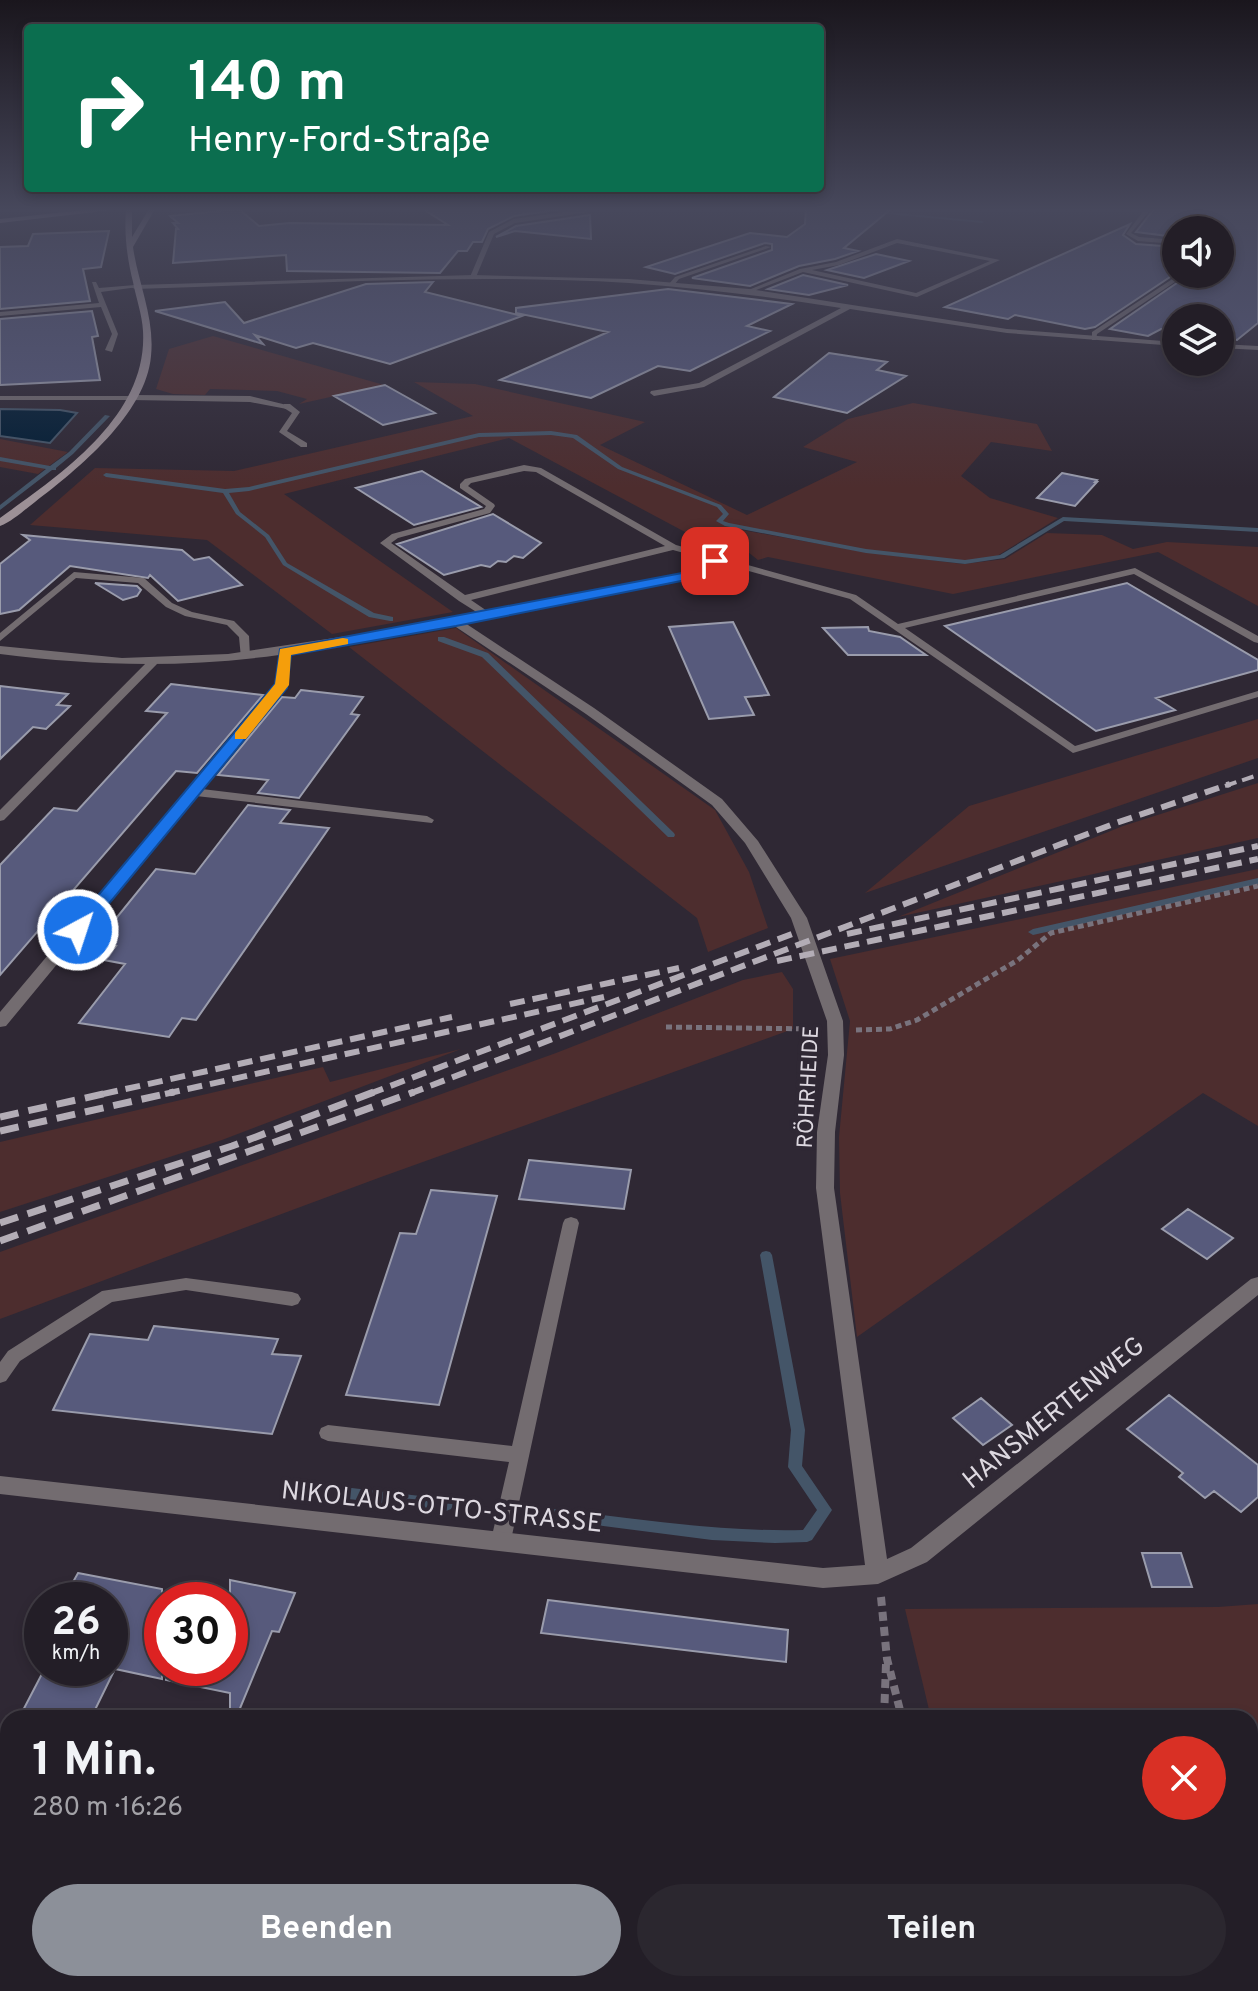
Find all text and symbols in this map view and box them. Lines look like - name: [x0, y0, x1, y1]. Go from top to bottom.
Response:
- text: 140 m: [188, 50, 346, 120]
- icon: right: [56, 56, 160, 160]
- text: Henry-Ford-Straße: [188, 119, 490, 165]
- map controls: [1162, 216, 1234, 376]
- button: sound: [1162, 216, 1234, 288]
- button: layers: [1162, 304, 1234, 376]
- pin: [681, 527, 749, 595]
- icon: arrive: [693, 539, 737, 583]
- position arrow: [36, 888, 120, 972]
- street label: RÖHRHEIDE: [791, 1025, 826, 1149]
- street label: HANSMERTENWEG: [957, 1330, 1152, 1497]
- street label: NIKOLAUS-OTTO-STRASSE: [279, 1475, 604, 1542]
- speed limit sign: 30: [144, 1582, 248, 1686]
- text: 26: [51, 1599, 101, 1649]
- text: km/h: [52, 1641, 100, 1667]
- text: 1 Min.: [32, 1732, 156, 1792]
- button: close: [1142, 1736, 1226, 1820]
- text: 280 m · 16:26: [32, 1792, 183, 1825]
- button: Beenden: [32, 1884, 621, 1976]
- button: Teilen: [637, 1884, 1226, 1976]

